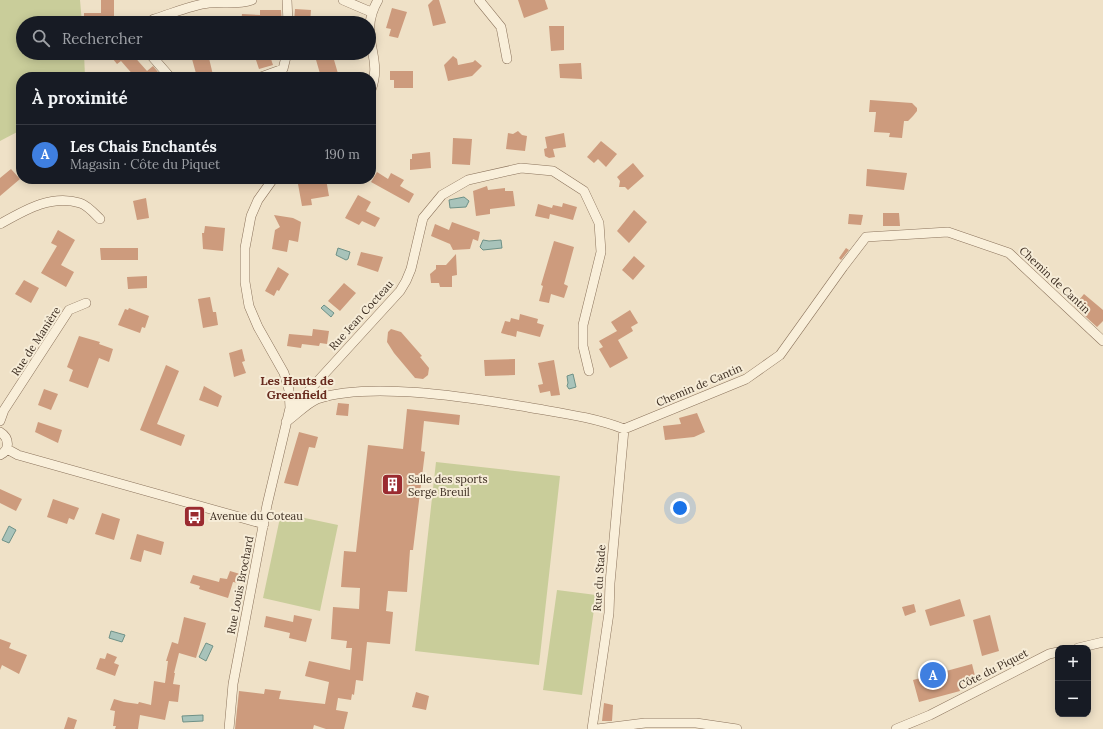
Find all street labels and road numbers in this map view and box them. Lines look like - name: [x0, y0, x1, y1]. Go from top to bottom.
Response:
- street label: Chemin de Cantin: [1017, 243, 1094, 317]
- street label: Rue Jean Cocteau: [326, 277, 397, 353]
- street label: Rue de Manière: [8, 304, 64, 378]
- street label: Chemin de Cantin: [654, 360, 744, 409]
- street label: Rue Louis Brochard: [224, 534, 256, 635]
- street label: Rue du Stade: [590, 544, 608, 612]
- street label: Côte du Piquet: [956, 645, 1031, 693]

